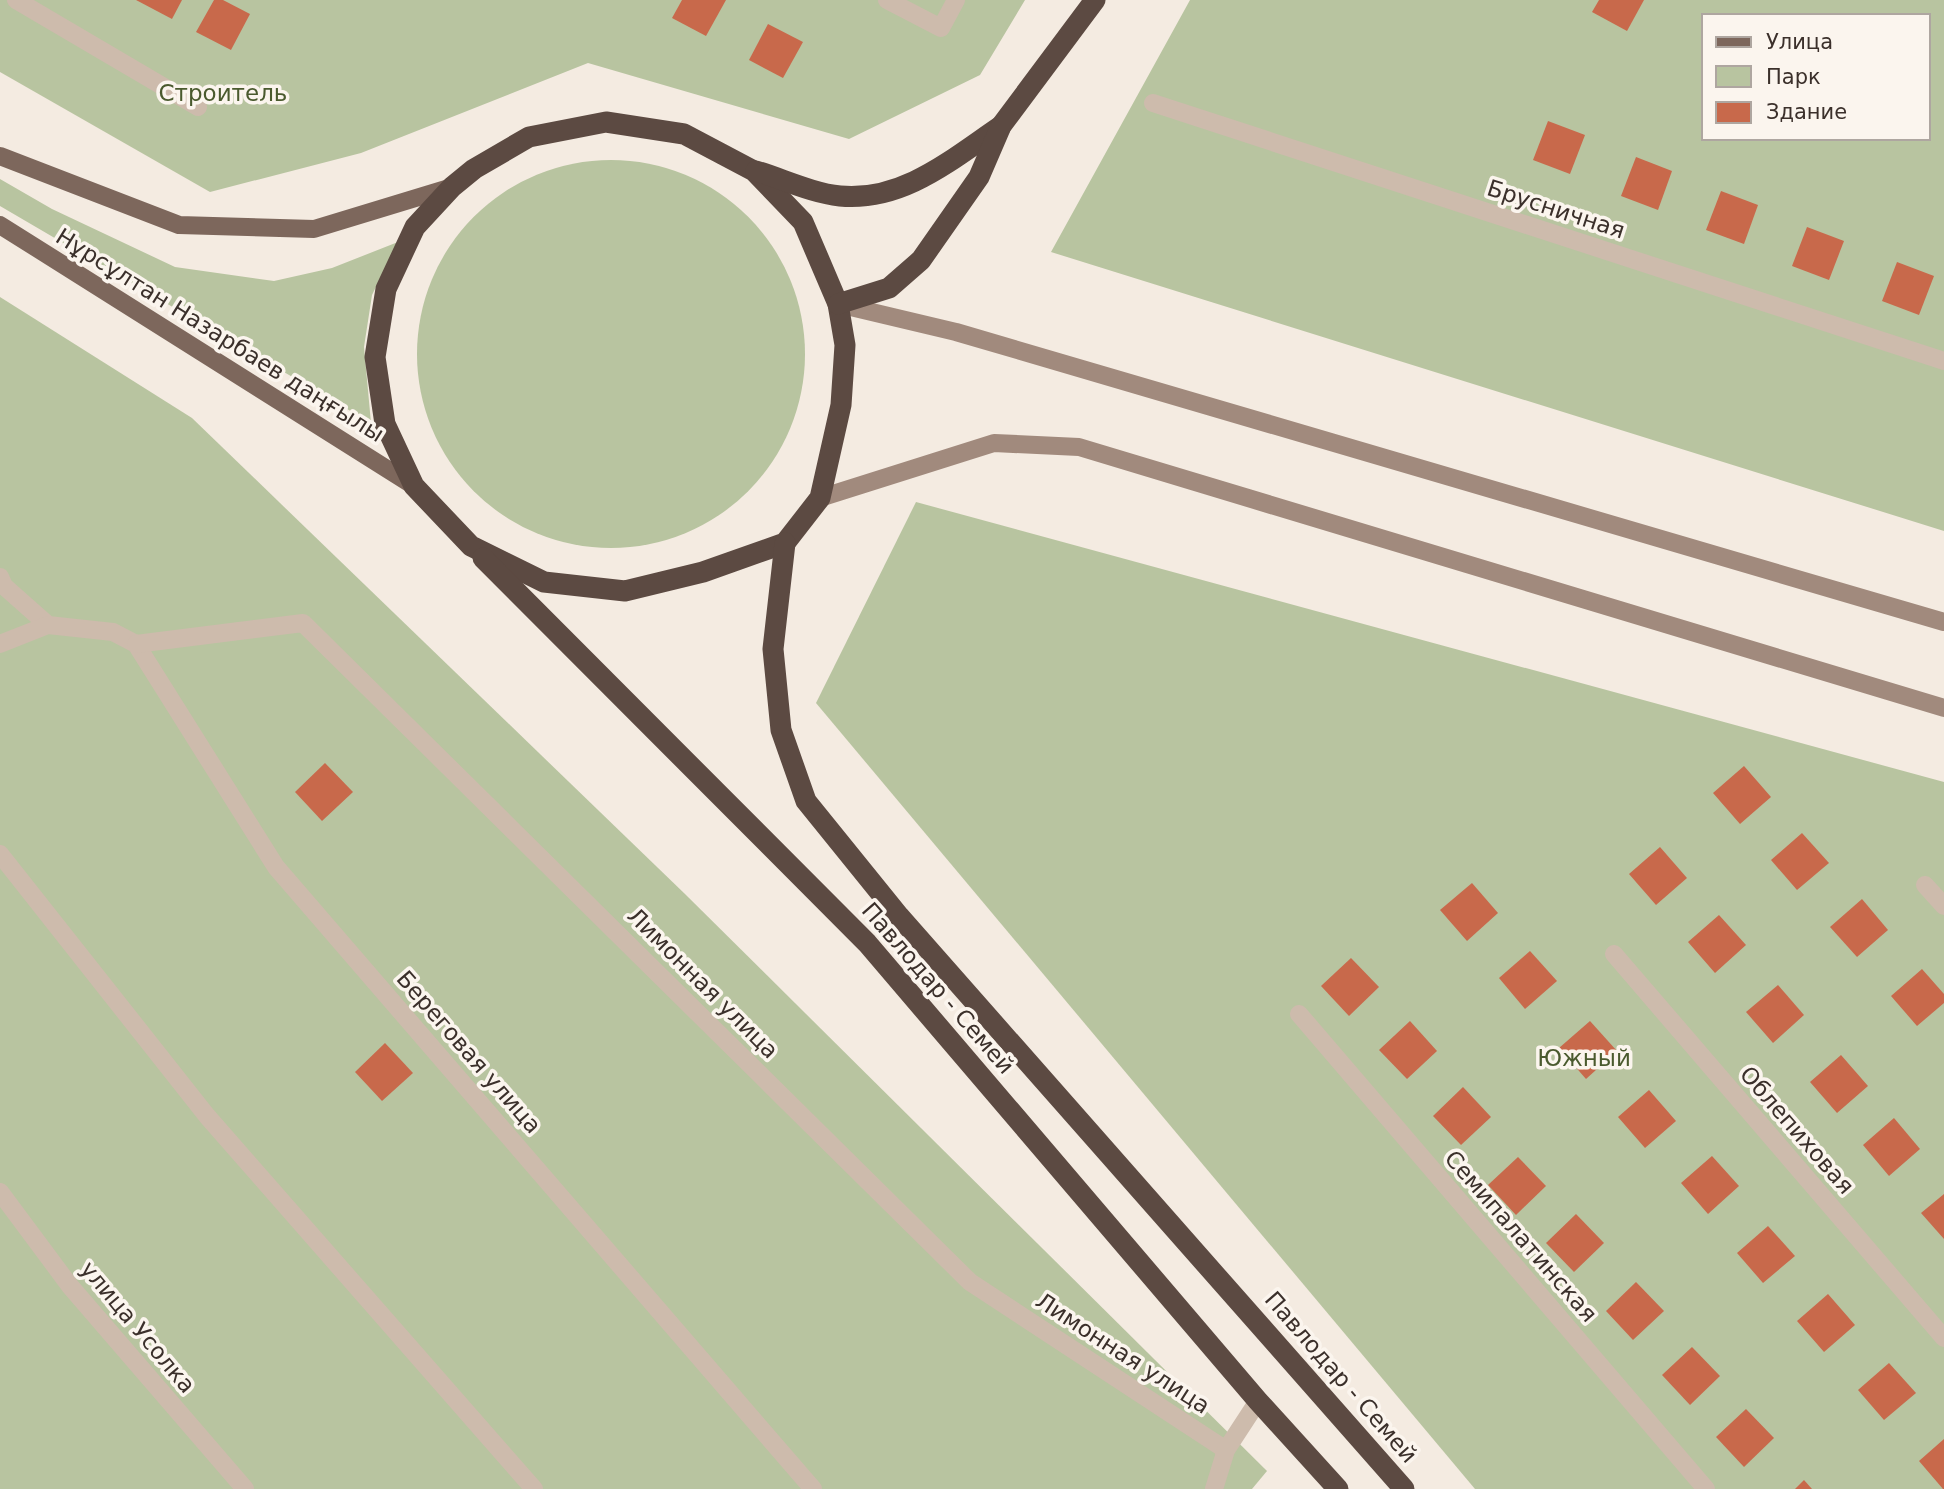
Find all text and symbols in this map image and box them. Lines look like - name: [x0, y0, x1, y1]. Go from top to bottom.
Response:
- legend: [1702, 14, 1930, 140]
- text: Улица: [1766, 30, 1833, 54]
- text: Парк: [1766, 65, 1821, 89]
- park label: Строитель: [159, 80, 287, 106]
- text: Здание: [1766, 100, 1847, 124]
- street label: Брусничная: [1484, 175, 1628, 243]
- street label: Нұрсұлтан Назарбаев даңғылы: [51, 223, 389, 447]
- street label: Павлодар - Семей: [857, 897, 1019, 1079]
- street label: Лимонная улица: [622, 902, 784, 1064]
- street label: Береговая улица: [391, 965, 547, 1139]
- park label: Южный: [1537, 1045, 1631, 1071]
- street label: Облепиховая: [1735, 1061, 1859, 1199]
- street label: Семипалатинская: [1440, 1145, 1602, 1327]
- street label: улица Усолка: [75, 1256, 201, 1398]
- street label: Павлодар - Семей: [1260, 1286, 1422, 1468]
- street label: Лимонная улица: [1031, 1287, 1215, 1419]

